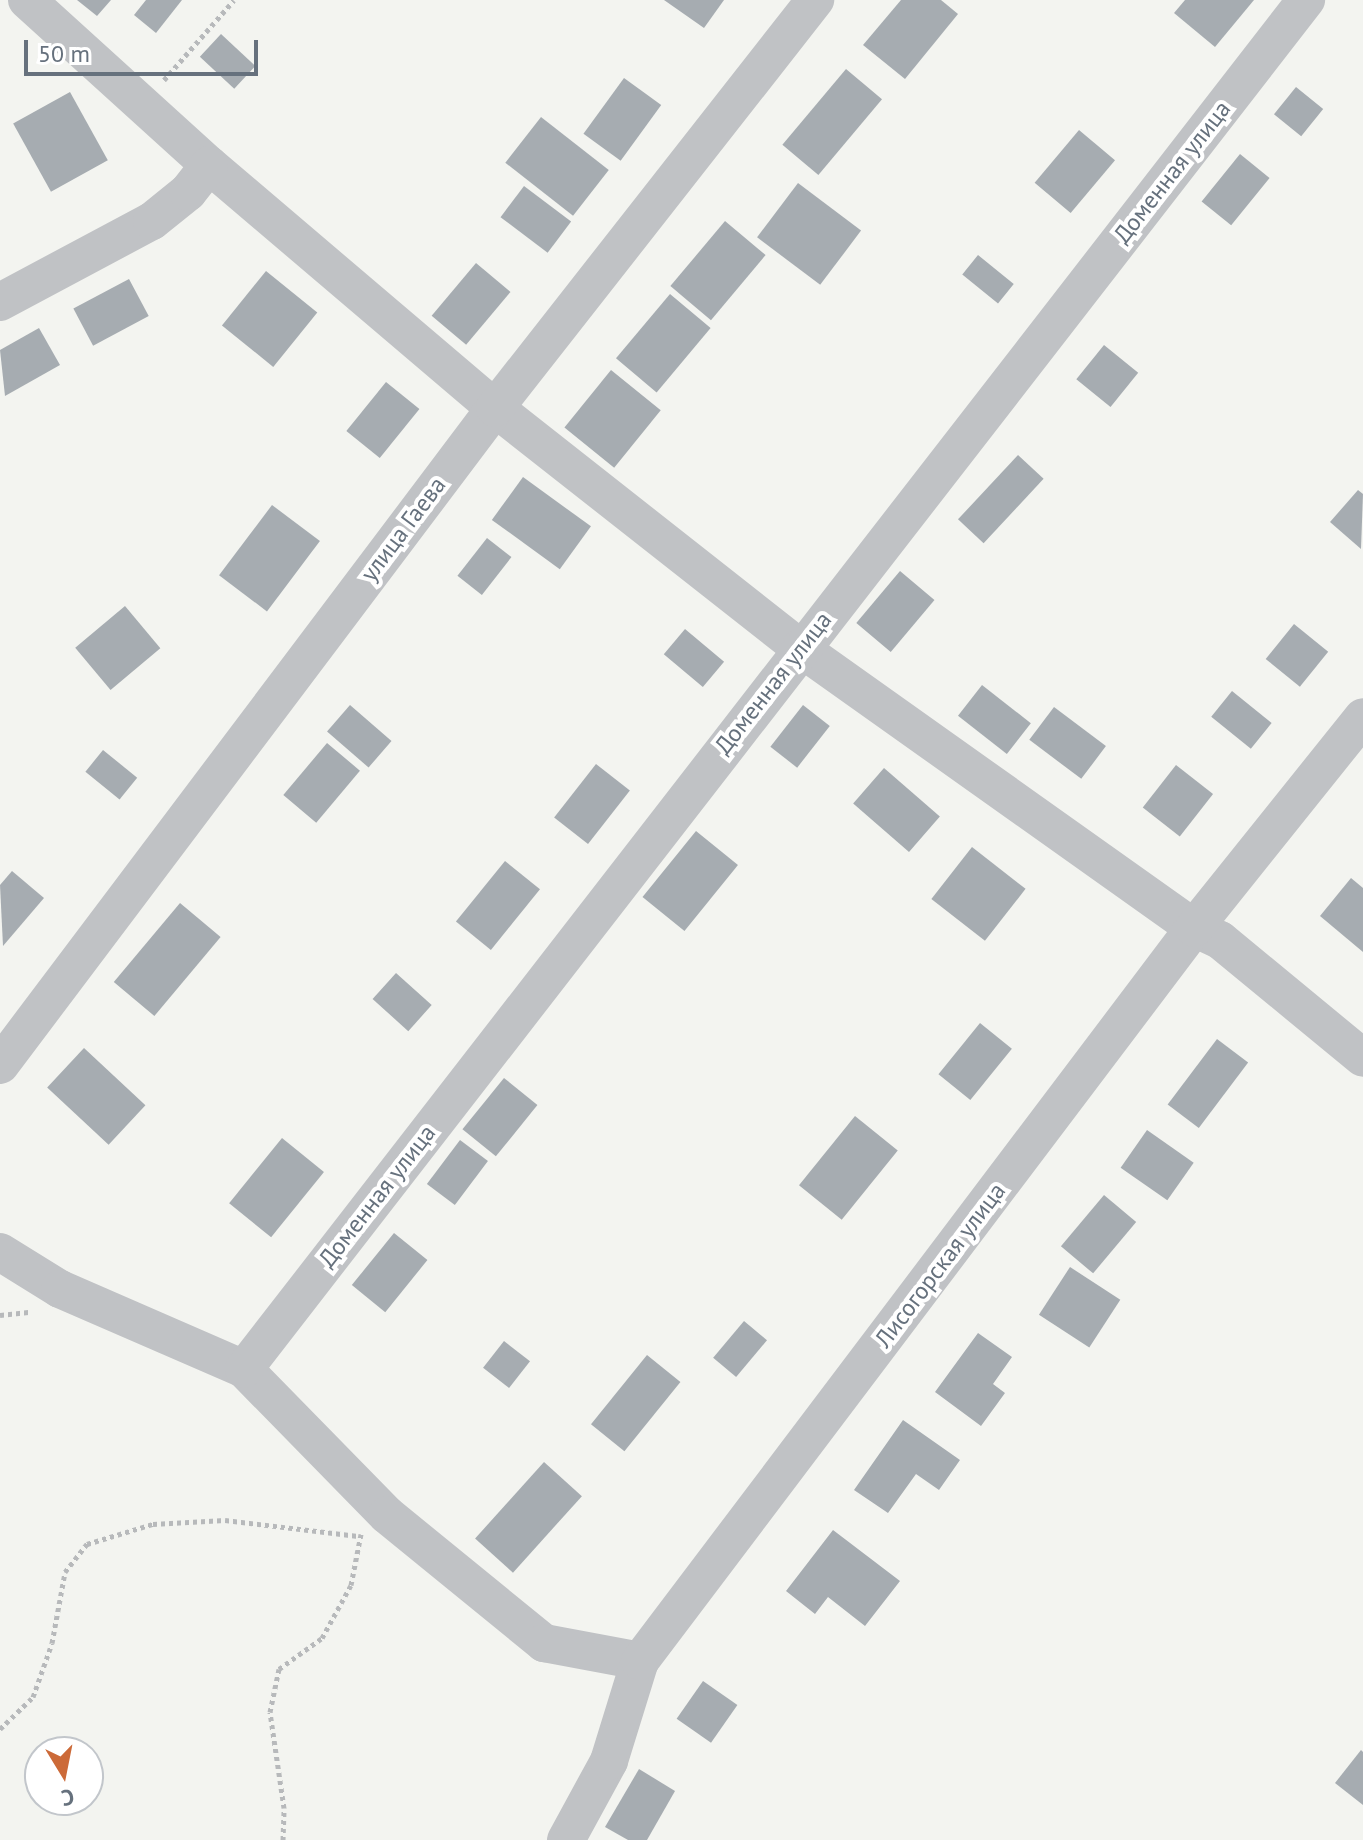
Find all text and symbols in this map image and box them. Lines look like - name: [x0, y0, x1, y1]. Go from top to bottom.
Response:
- scale bar: [28, 24, 262, 74]
- text: 50 m: [38, 38, 90, 69]
- street label: Доменная улица: [1107, 95, 1237, 249]
- street label: улица Гаева: [354, 471, 452, 587]
- street label: Доменная улица: [708, 606, 838, 760]
- street label: Доменная улица: [312, 1119, 442, 1273]
- street label: Лисогорская улица: [869, 1177, 1011, 1353]
- north arrow: [24, 1736, 104, 1816]
- text: С: [59, 1783, 76, 1813]

